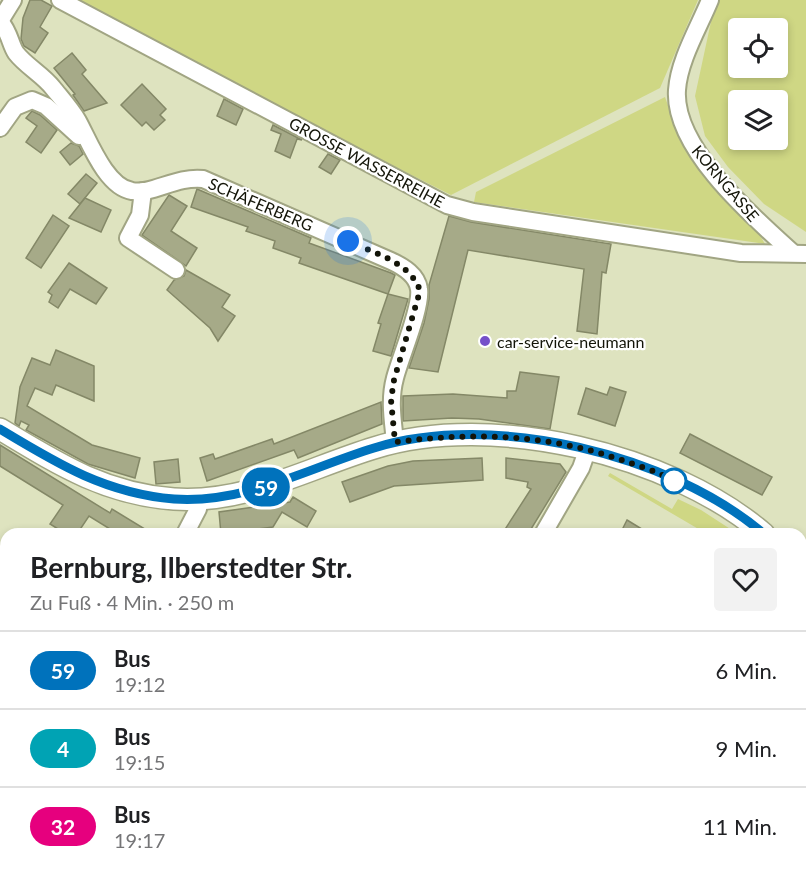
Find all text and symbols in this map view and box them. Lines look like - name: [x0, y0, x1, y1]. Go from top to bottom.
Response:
- map controls: [728, 18, 788, 150]
- button: locate: [728, 18, 788, 78]
- button: layers: [728, 90, 788, 150]
- street label: GROSSE WASSERREIHE: [286, 113, 448, 211]
- street label: KORNGASSE: [689, 141, 763, 225]
- street label: SCHÄFERBERG: [206, 173, 316, 235]
- your location: [333, 226, 363, 256]
- place label: car-service-neumann: [497, 332, 644, 351]
- marker: car-service-neumann: [478, 334, 492, 348]
- line badge: 59: [239, 468, 293, 506]
- unlabelled marker: [661, 468, 687, 494]
- text: 59: [254, 475, 278, 500]
- button: heart: [714, 548, 777, 611]
- text: Bernburg, Ilberstedter Str.: [30, 550, 352, 584]
- text: Zu Fuß · 4 Min. · 250 m: [30, 590, 234, 614]
- text: Bus: [114, 645, 150, 672]
- text: 6 Min.: [716, 657, 777, 684]
- text: 59: [51, 658, 75, 683]
- text: 19:12: [114, 672, 165, 696]
- text: Bus: [114, 723, 150, 750]
- text: 9 Min.: [716, 735, 777, 762]
- text: 4: [57, 736, 69, 761]
- text: 19:15: [114, 750, 165, 774]
- text: Bus: [114, 801, 150, 828]
- text: 11 Min.: [703, 813, 777, 840]
- text: 32: [51, 814, 75, 839]
- text: 19:17: [114, 828, 165, 852]

